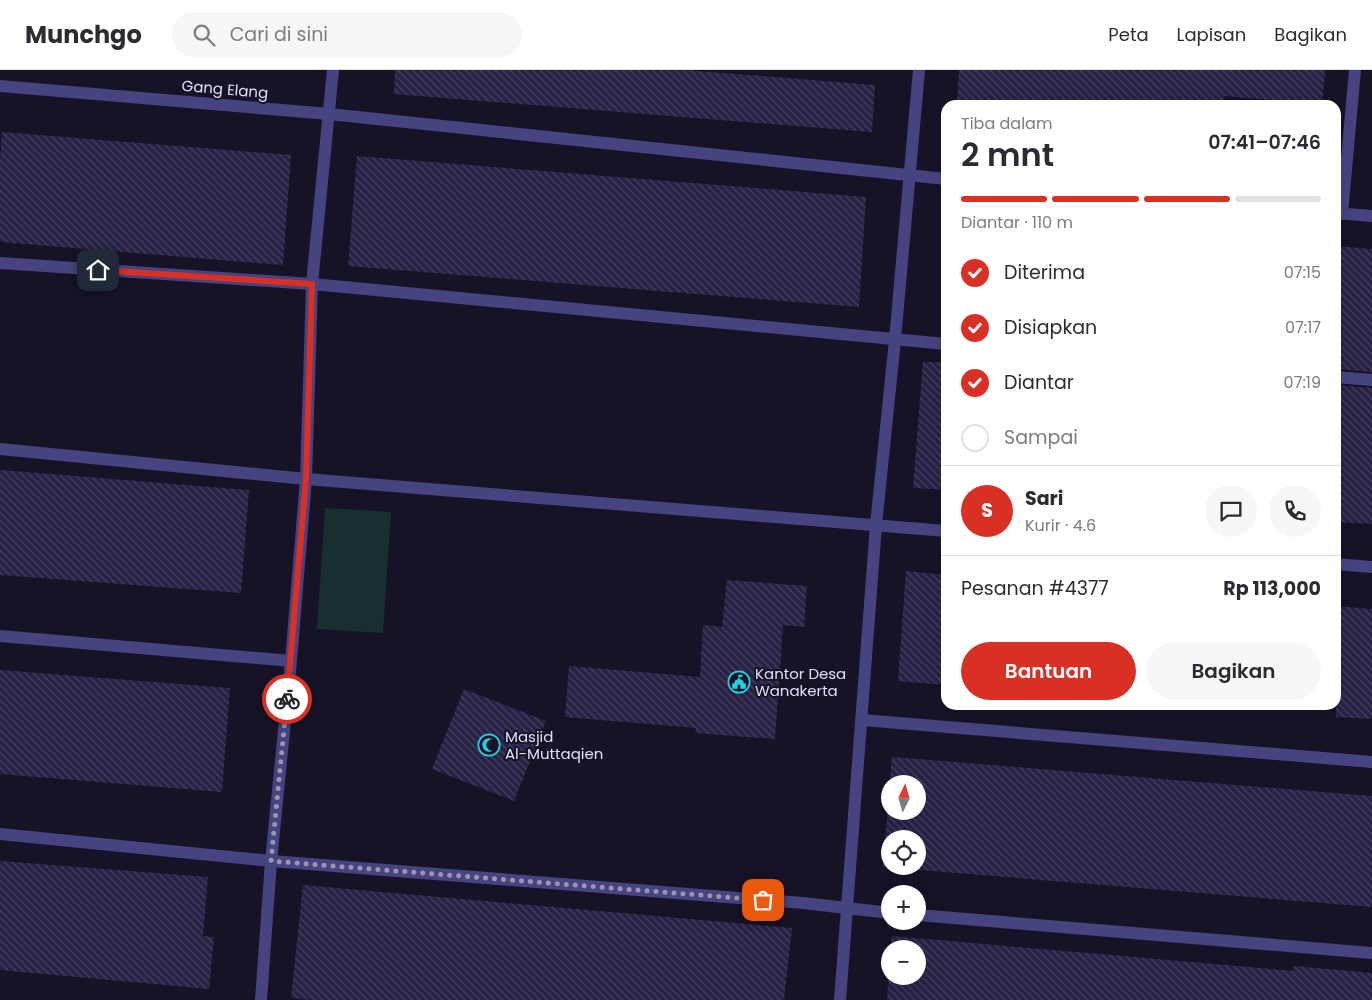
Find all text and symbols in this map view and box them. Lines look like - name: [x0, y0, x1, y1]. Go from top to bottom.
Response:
- search box: [172, 12, 522, 57]
- text: Munchgo: [25, 18, 142, 51]
- icon: search: [190, 21, 218, 49]
- text: Cari di sini: [230, 21, 328, 48]
- text: Peta: [1108, 22, 1149, 47]
- text: Lapisan: [1177, 22, 1246, 47]
- text: Bagikan: [1274, 22, 1347, 47]
- street label: Gang Elang: [181, 75, 269, 103]
- text: Tiba dalam: [961, 112, 1052, 135]
- text: 07:41–07:46: [1208, 129, 1321, 156]
- text: 2 mnt: [961, 132, 1054, 177]
- text: Diantar · 110 m: [961, 211, 1073, 234]
- pin: [77, 249, 119, 291]
- icon: home: [84, 256, 112, 284]
- icon: check: [961, 259, 989, 287]
- text: Diterima: [1004, 259, 1085, 286]
- text: 07:15: [1284, 261, 1321, 284]
- icon: check: [961, 314, 989, 342]
- text: Disiapkan: [1004, 314, 1097, 341]
- text: 07:17: [1285, 316, 1321, 339]
- icon: check: [961, 369, 989, 397]
- text: Diantar: [1004, 369, 1074, 396]
- text: 07:19: [1284, 371, 1321, 394]
- text: Sampai: [1004, 424, 1078, 451]
- text: Sari: [1025, 485, 1063, 512]
- button: chat: [1205, 485, 1257, 537]
- button: phone: [1269, 485, 1321, 537]
- text: S: [981, 497, 993, 524]
- text: Kurir · 4.6: [1025, 514, 1096, 537]
- text: Pesanan #4377: [961, 575, 1109, 602]
- text: Rp 113,000: [1223, 575, 1321, 602]
- button: Bantuan: [961, 642, 1136, 700]
- button: Bagikan: [1146, 642, 1321, 700]
- place label: Kantor Desa Wanakerta: [755, 663, 846, 701]
- public building icon: Kantor Desa Wanakerta: [727, 670, 751, 694]
- courier: [262, 674, 312, 724]
- icon: bike: [273, 685, 301, 713]
- place label: Masjid Al-Muttaqien: [505, 726, 603, 764]
- mosque icon: Masjid Al-Muttaqien: [477, 733, 501, 757]
- north arrow: [881, 775, 926, 820]
- map controls: [881, 775, 926, 985]
- button: locate: [881, 830, 926, 875]
- pin: [742, 879, 784, 921]
- button: +: [881, 885, 926, 930]
- icon: bag: [749, 886, 777, 914]
- button: −: [881, 940, 926, 985]

